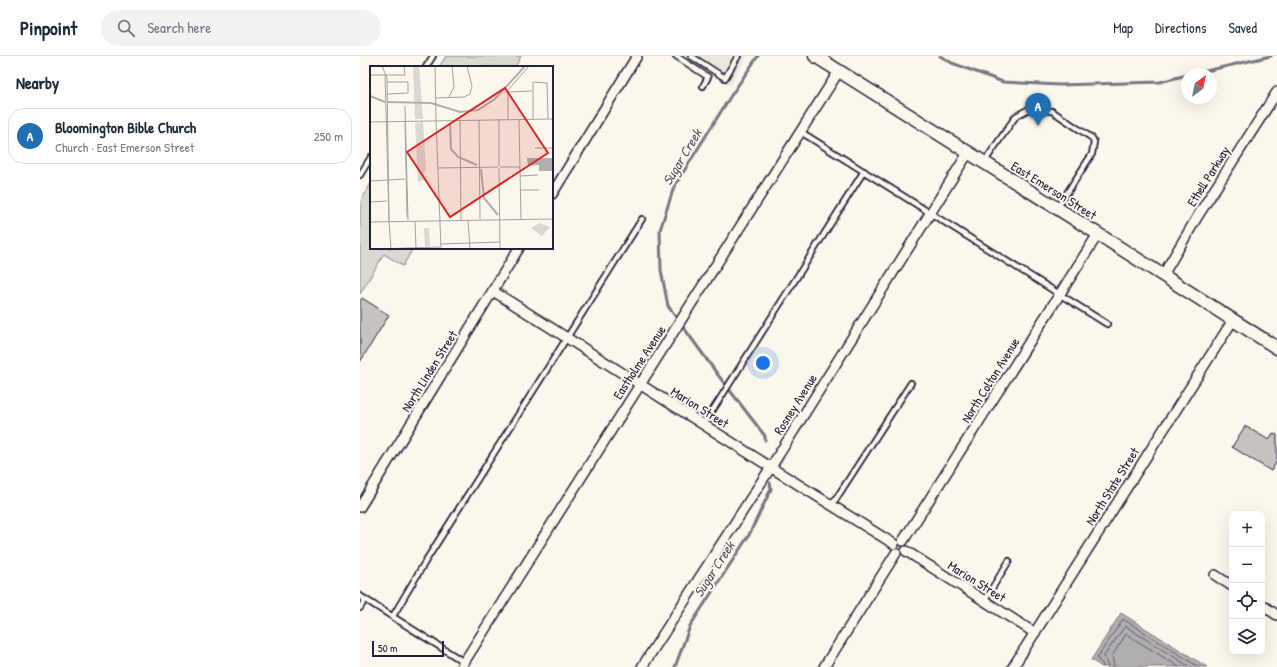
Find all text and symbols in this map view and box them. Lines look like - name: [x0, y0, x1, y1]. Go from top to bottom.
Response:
- search box: [101, 10, 381, 46]
- text: Pinpoint: [20, 15, 77, 41]
- icon: search: [115, 17, 137, 39]
- text: Search here: [147, 17, 211, 38]
- text: Map: [1113, 18, 1133, 37]
- text: Directions: [1155, 18, 1206, 37]
- text: Saved: [1228, 18, 1257, 37]
- inset map: [370, 66, 553, 249]
- north arrow: [1181, 68, 1217, 104]
- text: Nearby: [16, 71, 59, 94]
- pin: A: [1025, 93, 1051, 126]
- text: Bloomington Bible Church: [55, 117, 196, 138]
- water label: Sugar Creek: [657, 124, 707, 189]
- text: A: [27, 127, 33, 145]
- text: 250 m: [314, 127, 343, 145]
- text: Church · East Emerson Street: [55, 138, 194, 156]
- street label: Ethell Parkway: [1182, 142, 1234, 210]
- street label: East Emerson Street: [1008, 157, 1101, 224]
- street label: Eastholme Avenue: [608, 322, 670, 402]
- street label: North Linden Street: [397, 326, 462, 415]
- street label: North Colton Avenue: [957, 334, 1023, 426]
- your location: [753, 353, 773, 373]
- street label: Rosney Avenue: [769, 370, 821, 438]
- street label: Marion Street: [668, 382, 733, 432]
- street label: North State Street: [1081, 443, 1143, 528]
- map controls: [1229, 511, 1265, 655]
- button: +: [1229, 511, 1265, 547]
- water label: Sugar Creek: [689, 536, 740, 601]
- button: −: [1229, 547, 1265, 583]
- street label: Marion Street: [945, 556, 1010, 606]
- button: locate: [1229, 583, 1265, 619]
- button: layers: [1229, 619, 1265, 655]
- scale bar: [372, 639, 444, 658]
- text: 50 m: [378, 641, 398, 655]

